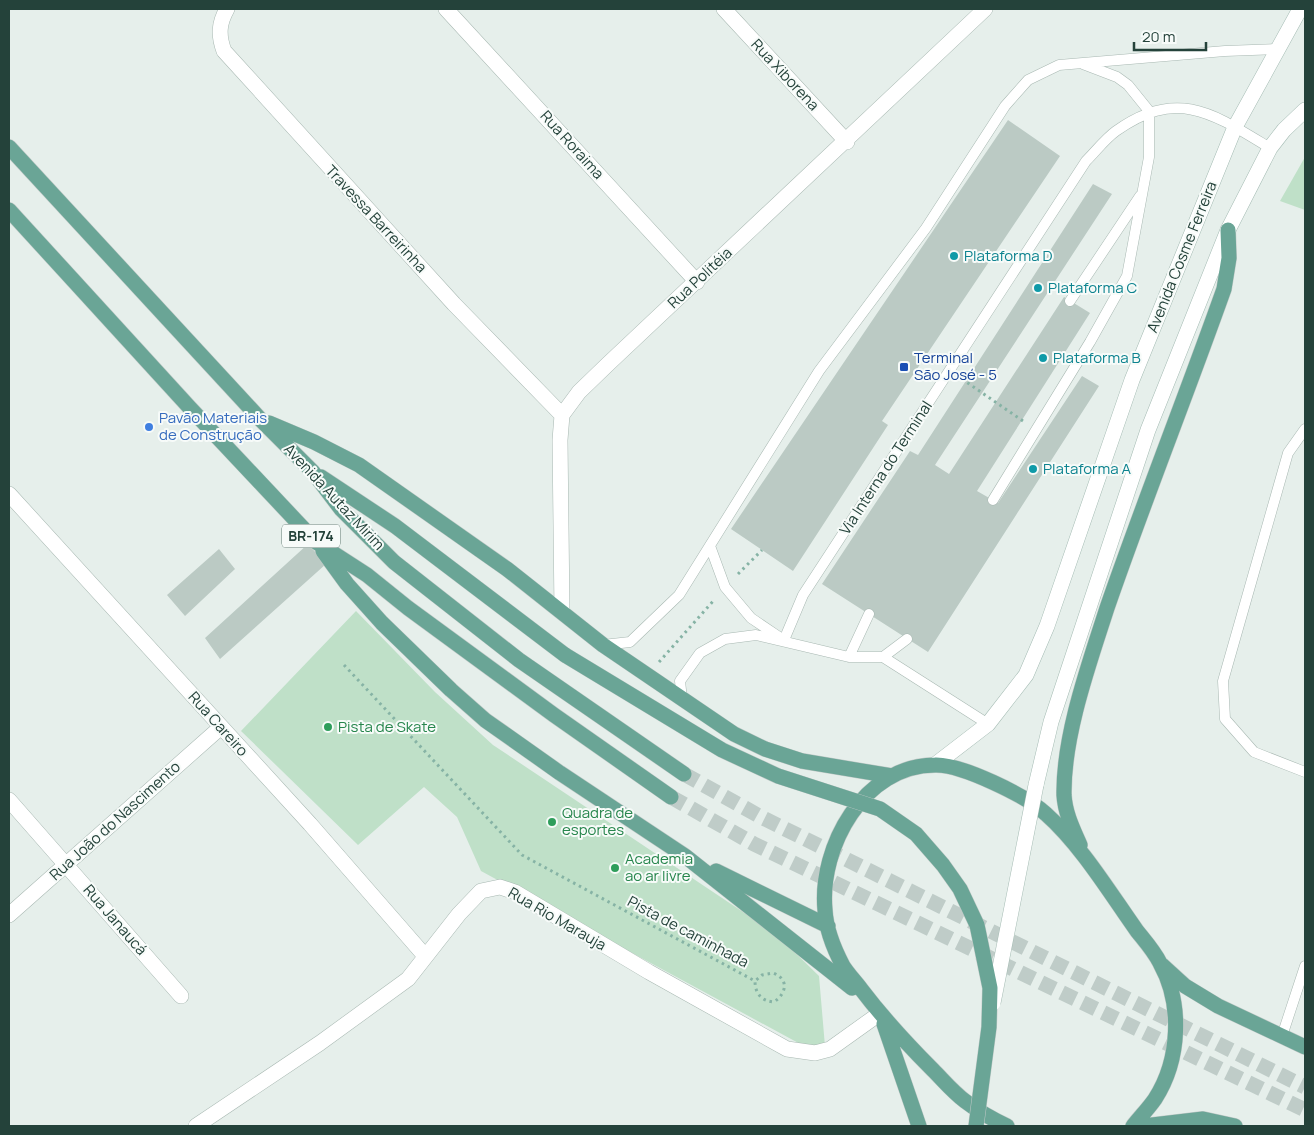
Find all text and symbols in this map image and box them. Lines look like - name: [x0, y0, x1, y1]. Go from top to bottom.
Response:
- scale bar: [1134, 20, 1206, 52]
- text: 20 m: [1142, 26, 1175, 47]
- street label: Rua Xiborena: [747, 34, 824, 115]
- street label: Rua Roraima: [536, 106, 609, 184]
- street label: Travessa Barreirinha: [321, 160, 432, 277]
- street label: Avenida Cosme Ferreira: [1142, 178, 1222, 336]
- street label: Rua Politéia: [663, 242, 737, 313]
- place label: Plataforma D: [964, 245, 1053, 266]
- marker: Plataforma D: [948, 250, 960, 262]
- place label: Plataforma C: [1048, 277, 1138, 298]
- marker: Plataforma C: [1032, 282, 1044, 294]
- place label: Terminal São José - 5: [914, 347, 997, 385]
- place label: Plataforma B: [1053, 347, 1141, 368]
- marker: Plataforma B: [1037, 352, 1049, 364]
- marker: Terminal São José - 5: [898, 361, 910, 373]
- street label: Via Interna do Terminal: [834, 397, 937, 539]
- place label: Pavão Materiais de Construção: [159, 407, 267, 445]
- marker: Pavão Materiais de Construção: [143, 421, 155, 433]
- street label: Avenida Autaz Mirim: [279, 439, 389, 555]
- place label: Plataforma A: [1043, 458, 1132, 479]
- marker: Plataforma A: [1027, 463, 1039, 475]
- road number: BR-174: [282, 524, 340, 548]
- street label: Rua Careiro: [184, 687, 253, 761]
- place label: Pista de Skate: [338, 716, 436, 737]
- marker: Pista de Skate: [322, 721, 334, 733]
- street label: Rua João do Nascimento: [45, 756, 185, 885]
- place label: Quadra de esportes: [562, 802, 633, 840]
- marker: Quadra de esportes: [546, 816, 558, 828]
- place label: Academia ao ar livre: [625, 848, 693, 886]
- marker: Academia ao ar livre: [609, 862, 621, 874]
- street label: Rua Janaucá: [79, 880, 152, 960]
- street label: Rua Rio Marauja: [504, 882, 610, 955]
- street label: Pista de caminhada: [624, 891, 753, 972]

